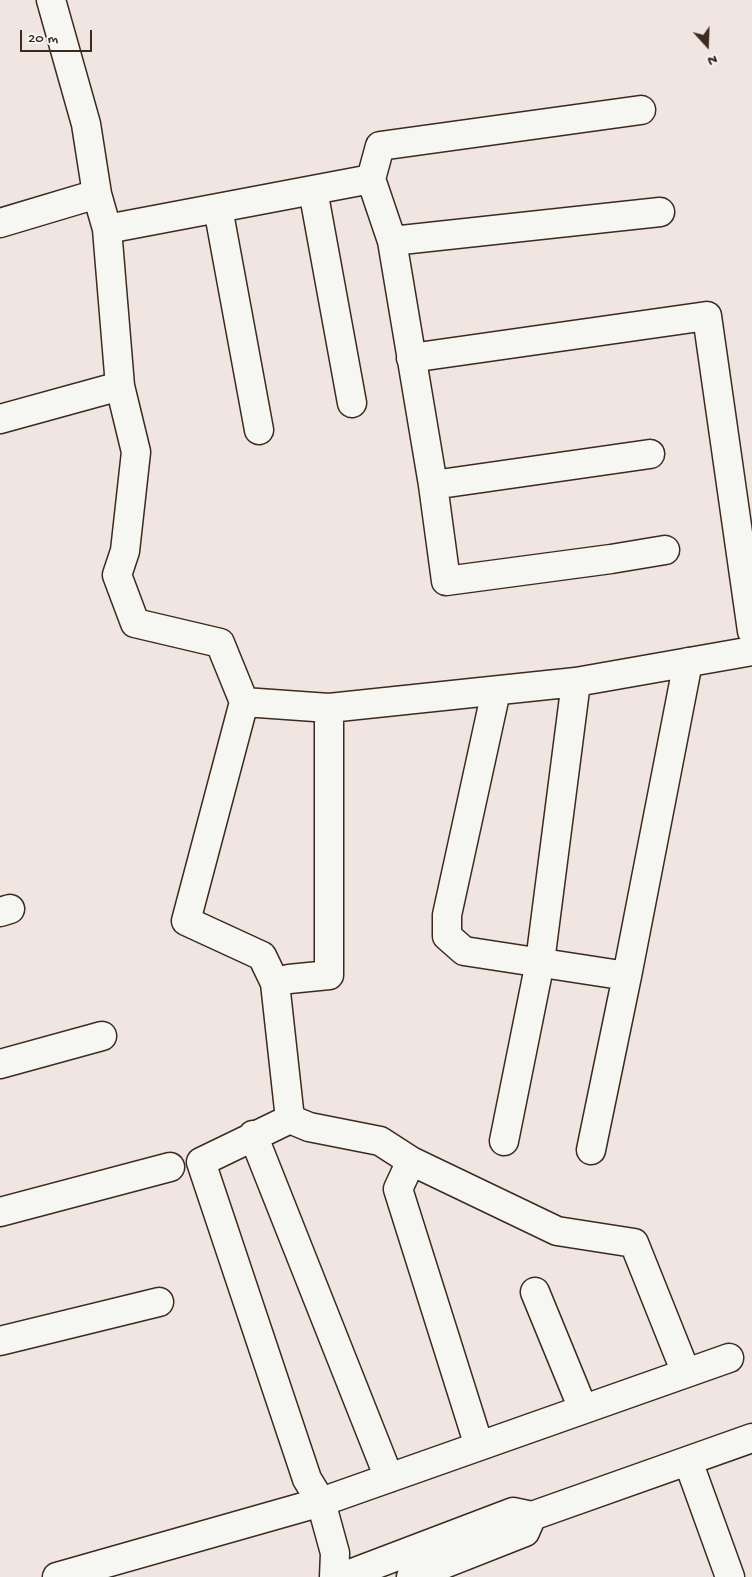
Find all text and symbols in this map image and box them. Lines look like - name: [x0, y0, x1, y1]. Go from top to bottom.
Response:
- scale bar: [22, 20, 95, 52]
- north arrow: [682, 20, 732, 70]
- text: 20 m: [28, 30, 58, 48]
- text: N: [705, 50, 720, 69]

